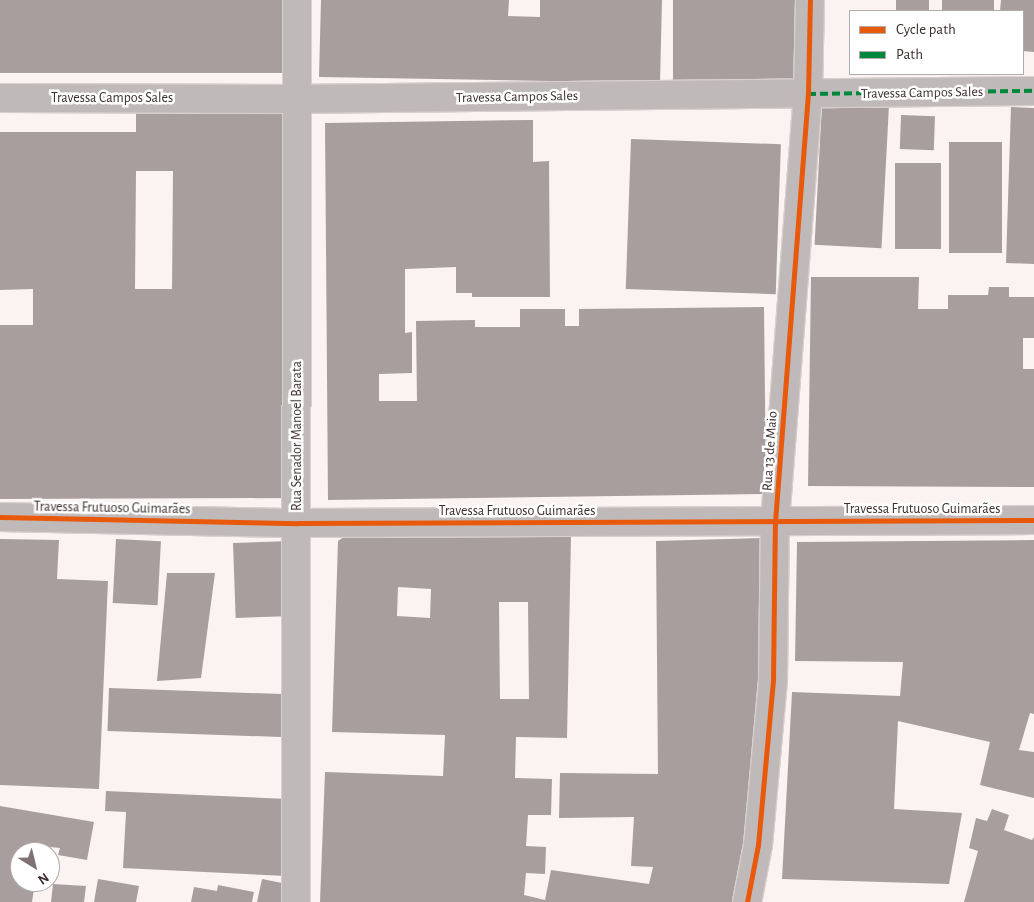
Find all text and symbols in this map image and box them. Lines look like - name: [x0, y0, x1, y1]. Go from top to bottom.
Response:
- legend: [849, 10, 1024, 75]
- text: Cycle path: [896, 22, 956, 37]
- text: Path: [896, 47, 923, 62]
- street label: Travessa Campos Sales: [861, 84, 983, 102]
- street label: Travessa Campos Sales: [456, 88, 578, 106]
- street label: Travessa Campos Sales: [51, 90, 173, 106]
- street label: Rua Senador Manoel Barata: [289, 361, 305, 511]
- street label: Rua 13 de Maio: [759, 411, 781, 491]
- street label: Travessa Frutuoso Guimarães: [34, 498, 190, 518]
- street label: Travessa Frutuoso Guimarães: [844, 501, 1000, 517]
- street label: Travessa Frutuoso Guimarães: [439, 503, 595, 519]
- north arrow: [10, 842, 60, 892]
- text: N: [35, 870, 51, 887]

